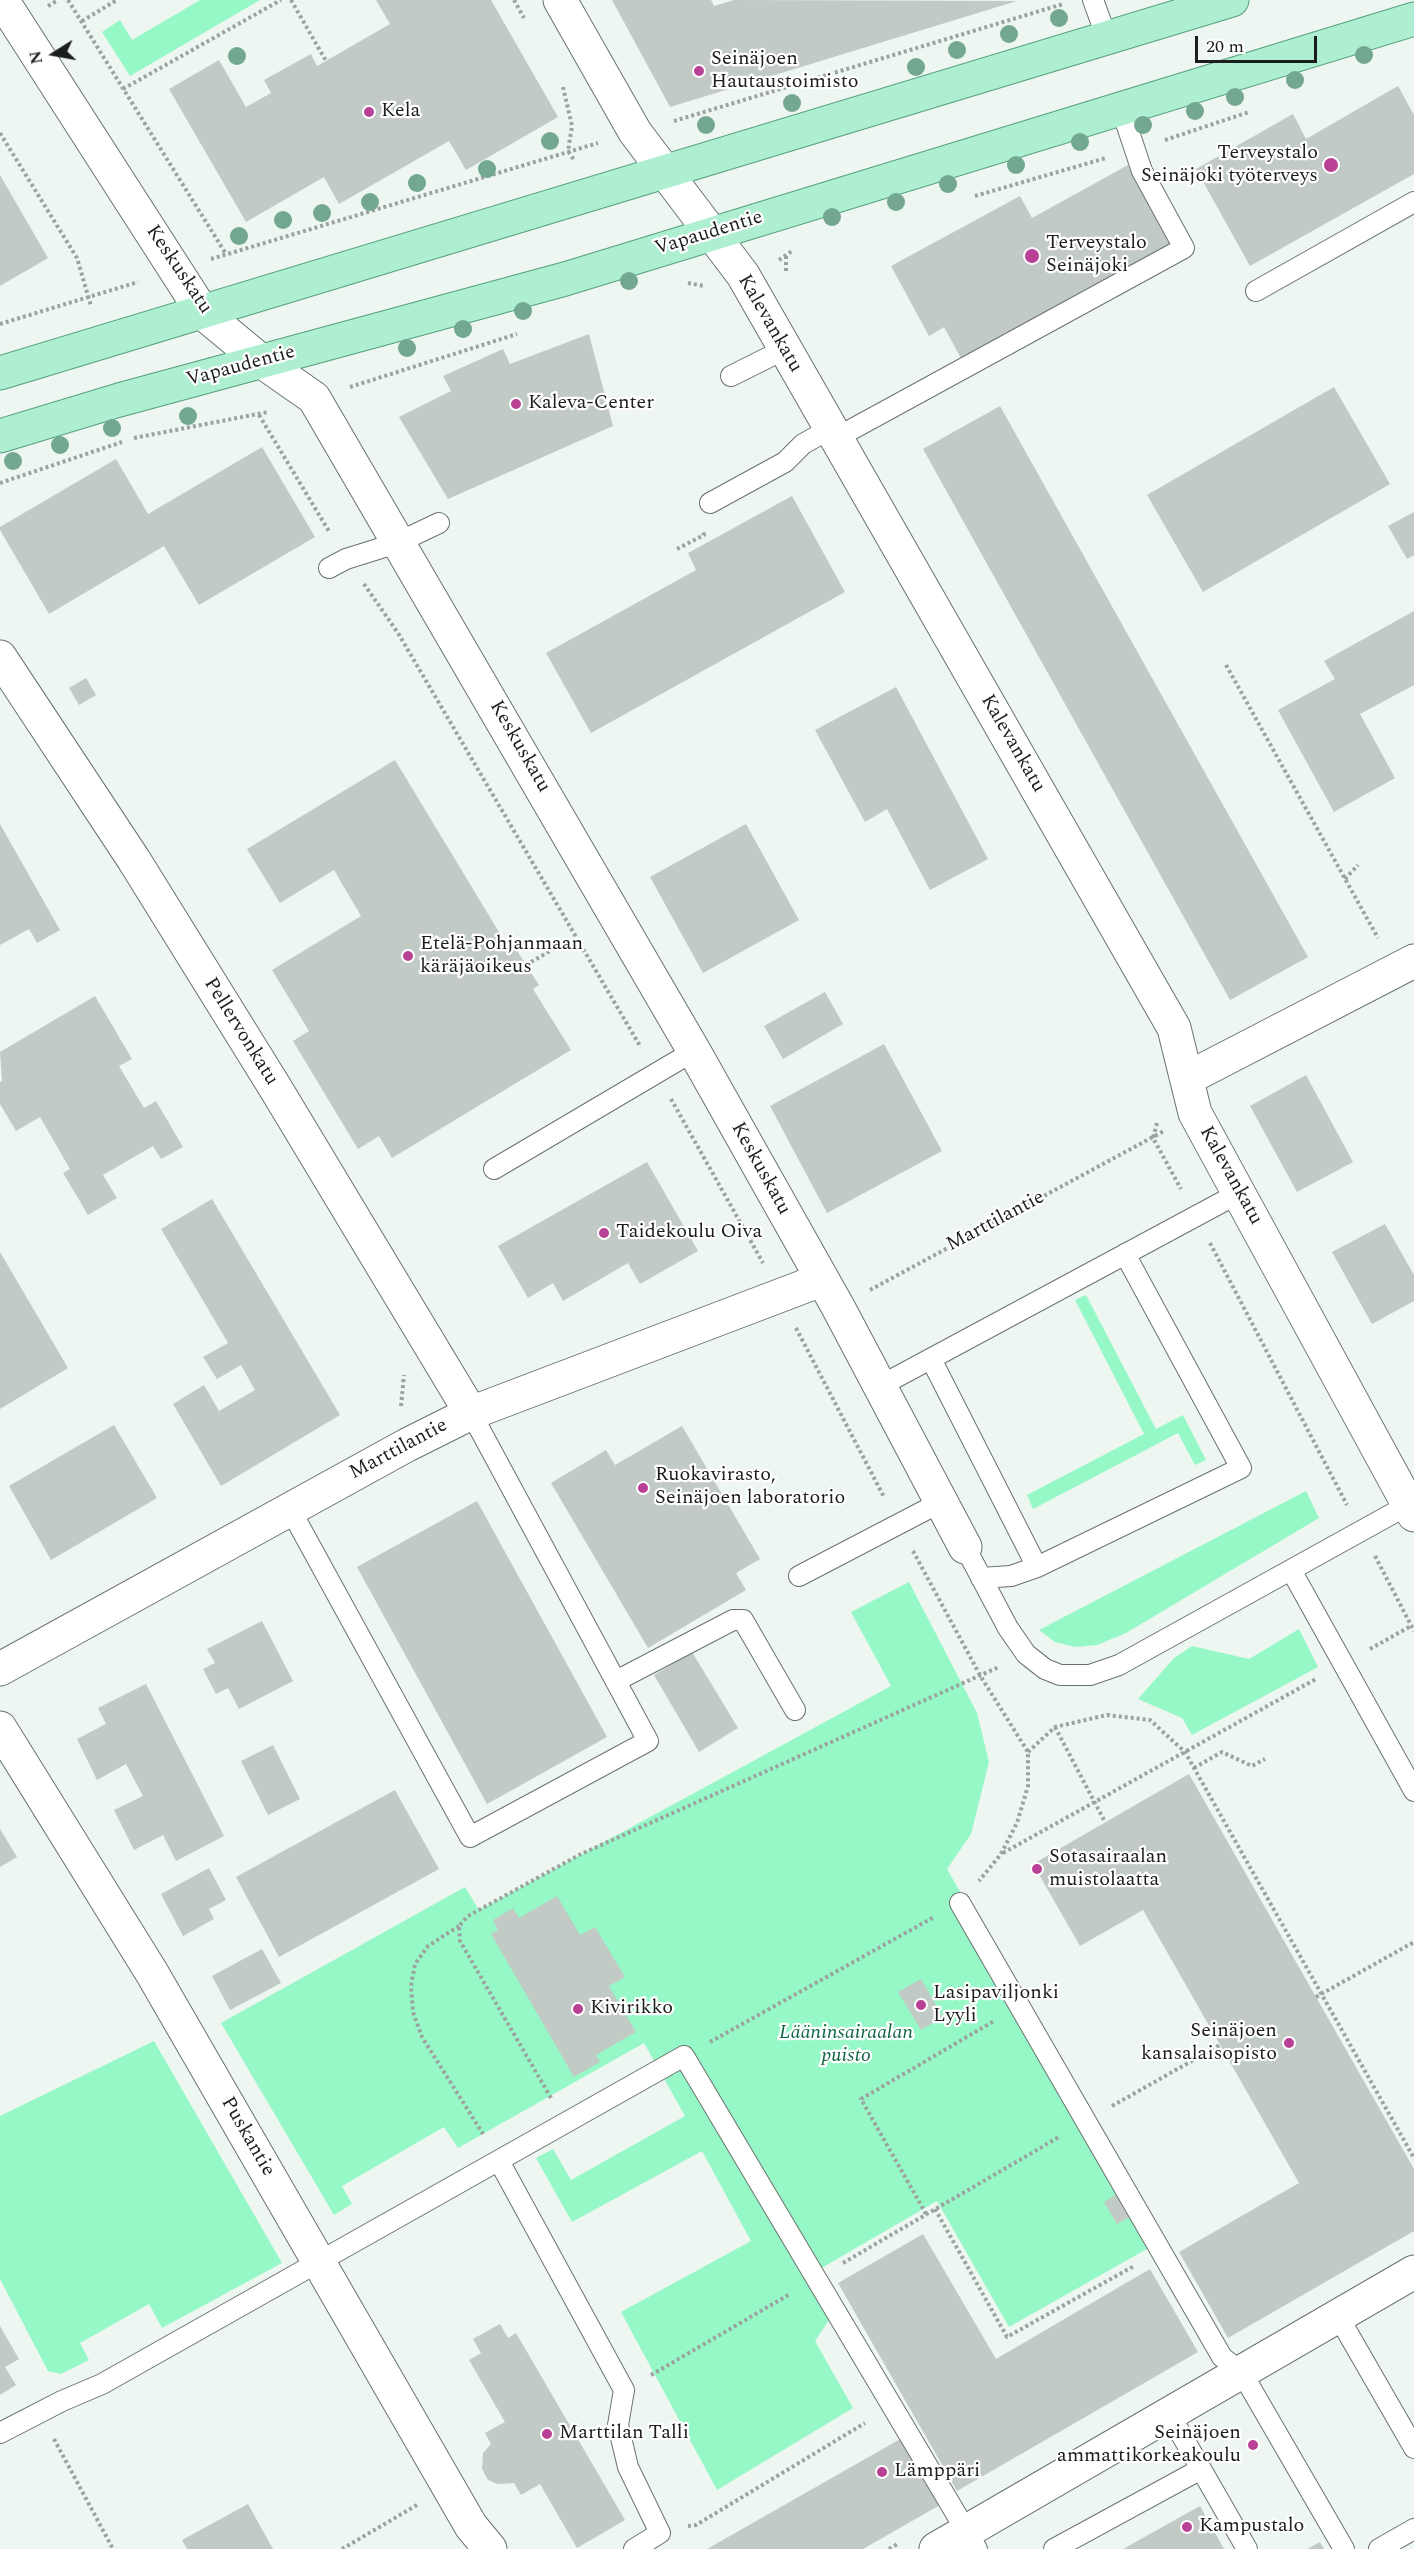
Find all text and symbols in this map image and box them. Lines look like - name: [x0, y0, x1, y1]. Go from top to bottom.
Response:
- north arrow: [24, 24, 84, 84]
- scale bar: [1198, 24, 1320, 62]
- text: 20 m: [1206, 33, 1244, 60]
- place label: Seinäjoen Hautaustoimisto: [711, 48, 859, 95]
- text: N: [23, 49, 49, 66]
- marker: Seinäjoen Hautaustoimisto: [692, 64, 706, 78]
- place label: Kela: [381, 100, 420, 124]
- marker: Kela: [362, 105, 376, 119]
- place label: Terveystalo Seinäjoki työterveys: [1141, 142, 1318, 189]
- marker: Terveystalo Seinäjoki työterveys: [1322, 156, 1340, 174]
- street label: Vapaudentie: [652, 206, 766, 262]
- street label: Keskuskatu: [140, 221, 216, 319]
- place label: Terveystalo Seinäjoki: [1046, 232, 1147, 279]
- marker: Terveystalo Seinäjoki: [1023, 247, 1041, 265]
- street label: Kalevankatu: [731, 271, 807, 377]
- street label: Vapaudentie: [184, 341, 298, 393]
- place label: Kaleva-Center: [528, 392, 654, 416]
- marker: Kaleva-Center: [509, 397, 523, 411]
- street label: Kalevankatu: [974, 691, 1050, 797]
- street label: Keskuskatu: [483, 697, 555, 797]
- place label: Etelä-Pohjanmaan käräjäoikeus: [420, 933, 583, 980]
- marker: Etelä-Pohjanmaan käräjäoikeus: [401, 949, 415, 963]
- street label: Pellervonkatu: [197, 974, 283, 1090]
- street label: Keskuskatu: [725, 1119, 795, 1219]
- street label: Kalevankatu: [1193, 1122, 1267, 1230]
- street label: Marttilantie: [943, 1186, 1049, 1258]
- place label: Taidekoulu Oiva: [616, 1221, 762, 1245]
- marker: Taidekoulu Oiva: [597, 1226, 611, 1240]
- street label: Marttilantie: [346, 1414, 452, 1486]
- place label: Ruokavirasto, Seinäjoen laboratorio: [655, 1464, 845, 1511]
- marker: Ruokavirasto, Seinäjoen laboratorio: [636, 1481, 650, 1495]
- place label: Sotasairaalan muistolaatta: [1049, 1846, 1167, 1893]
- marker: Sotasairaalan muistolaatta: [1030, 1862, 1044, 1876]
- place label: Lasipaviljonki Lyyli: [933, 1982, 1059, 2029]
- place label: Kivirikko: [590, 1997, 673, 2021]
- marker: Lasipaviljonki Lyyli: [914, 1998, 928, 2012]
- marker: Kivirikko: [571, 2002, 585, 2016]
- place label: Seinäjoen kansalaisopisto: [1141, 2020, 1277, 2067]
- park label: Lääninsairaalan puisto: [779, 2022, 913, 2069]
- marker: Seinäjoen kansalaisopisto: [1282, 2036, 1296, 2050]
- street label: Puskantie: [215, 2093, 279, 2181]
- place label: Marttilan Talli: [559, 2422, 689, 2446]
- place label: Seinäjoen ammattikorkeakoulu: [1057, 2422, 1241, 2469]
- marker: Marttilan Talli: [540, 2427, 554, 2441]
- marker: Seinäjoen ammattikorkeakoulu: [1246, 2438, 1260, 2452]
- place label: Lämppäri: [894, 2460, 980, 2484]
- marker: Lämppäri: [875, 2465, 889, 2479]
- place label: Kampustalo: [1199, 2515, 1304, 2539]
- marker: Kampustalo: [1180, 2520, 1194, 2534]

